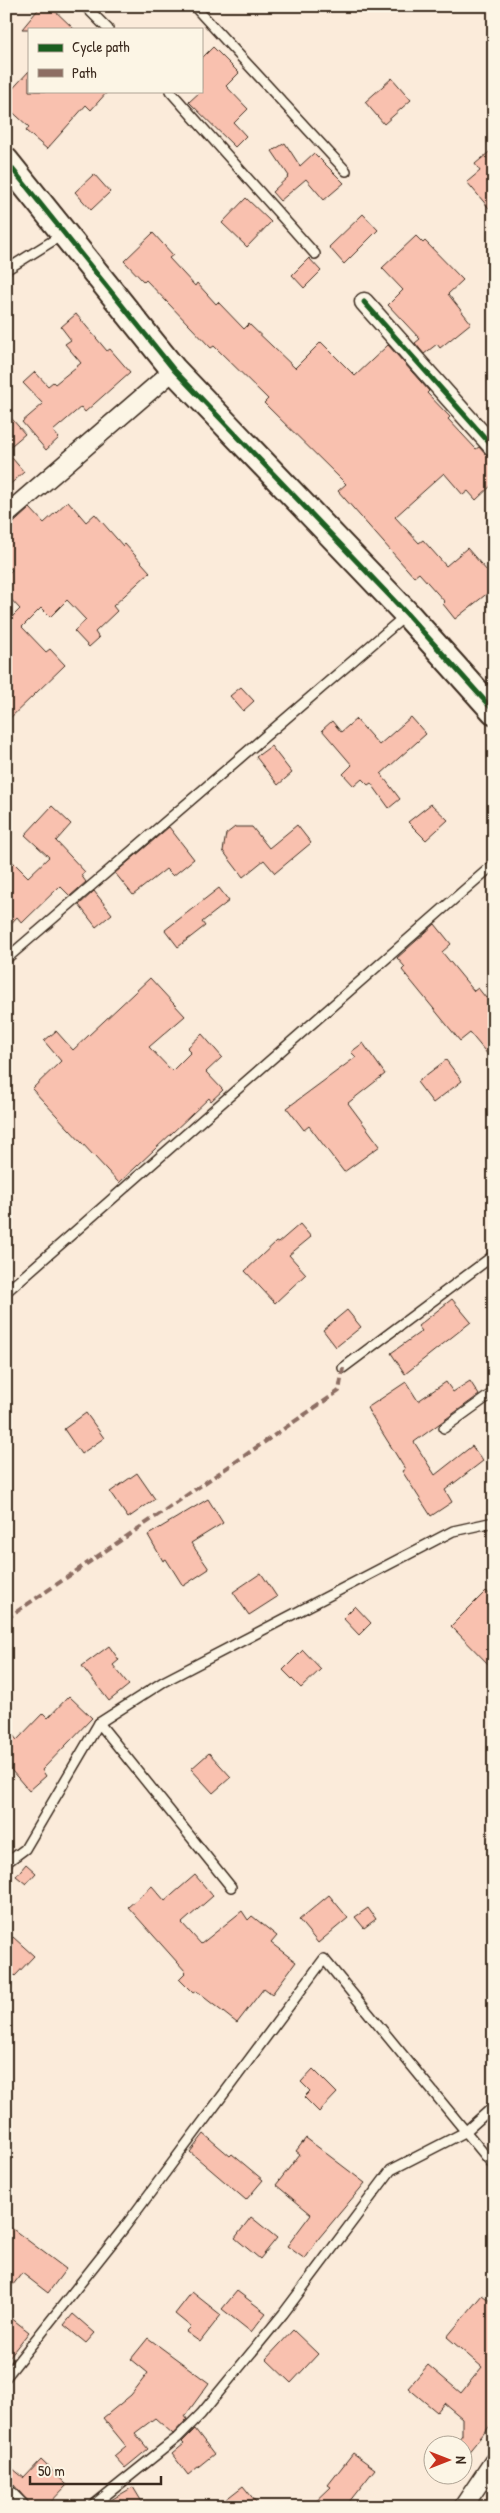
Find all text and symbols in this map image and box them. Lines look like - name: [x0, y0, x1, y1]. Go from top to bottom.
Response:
- legend: [28, 28, 202, 92]
- text: Cycle path: [72, 36, 130, 57]
- text: Path: [72, 62, 97, 83]
- north arrow: [422, 2436, 472, 2486]
- scale bar: [30, 2453, 161, 2485]
- text: N: [452, 2456, 471, 2464]
- text: 50 m: [38, 2460, 65, 2481]

